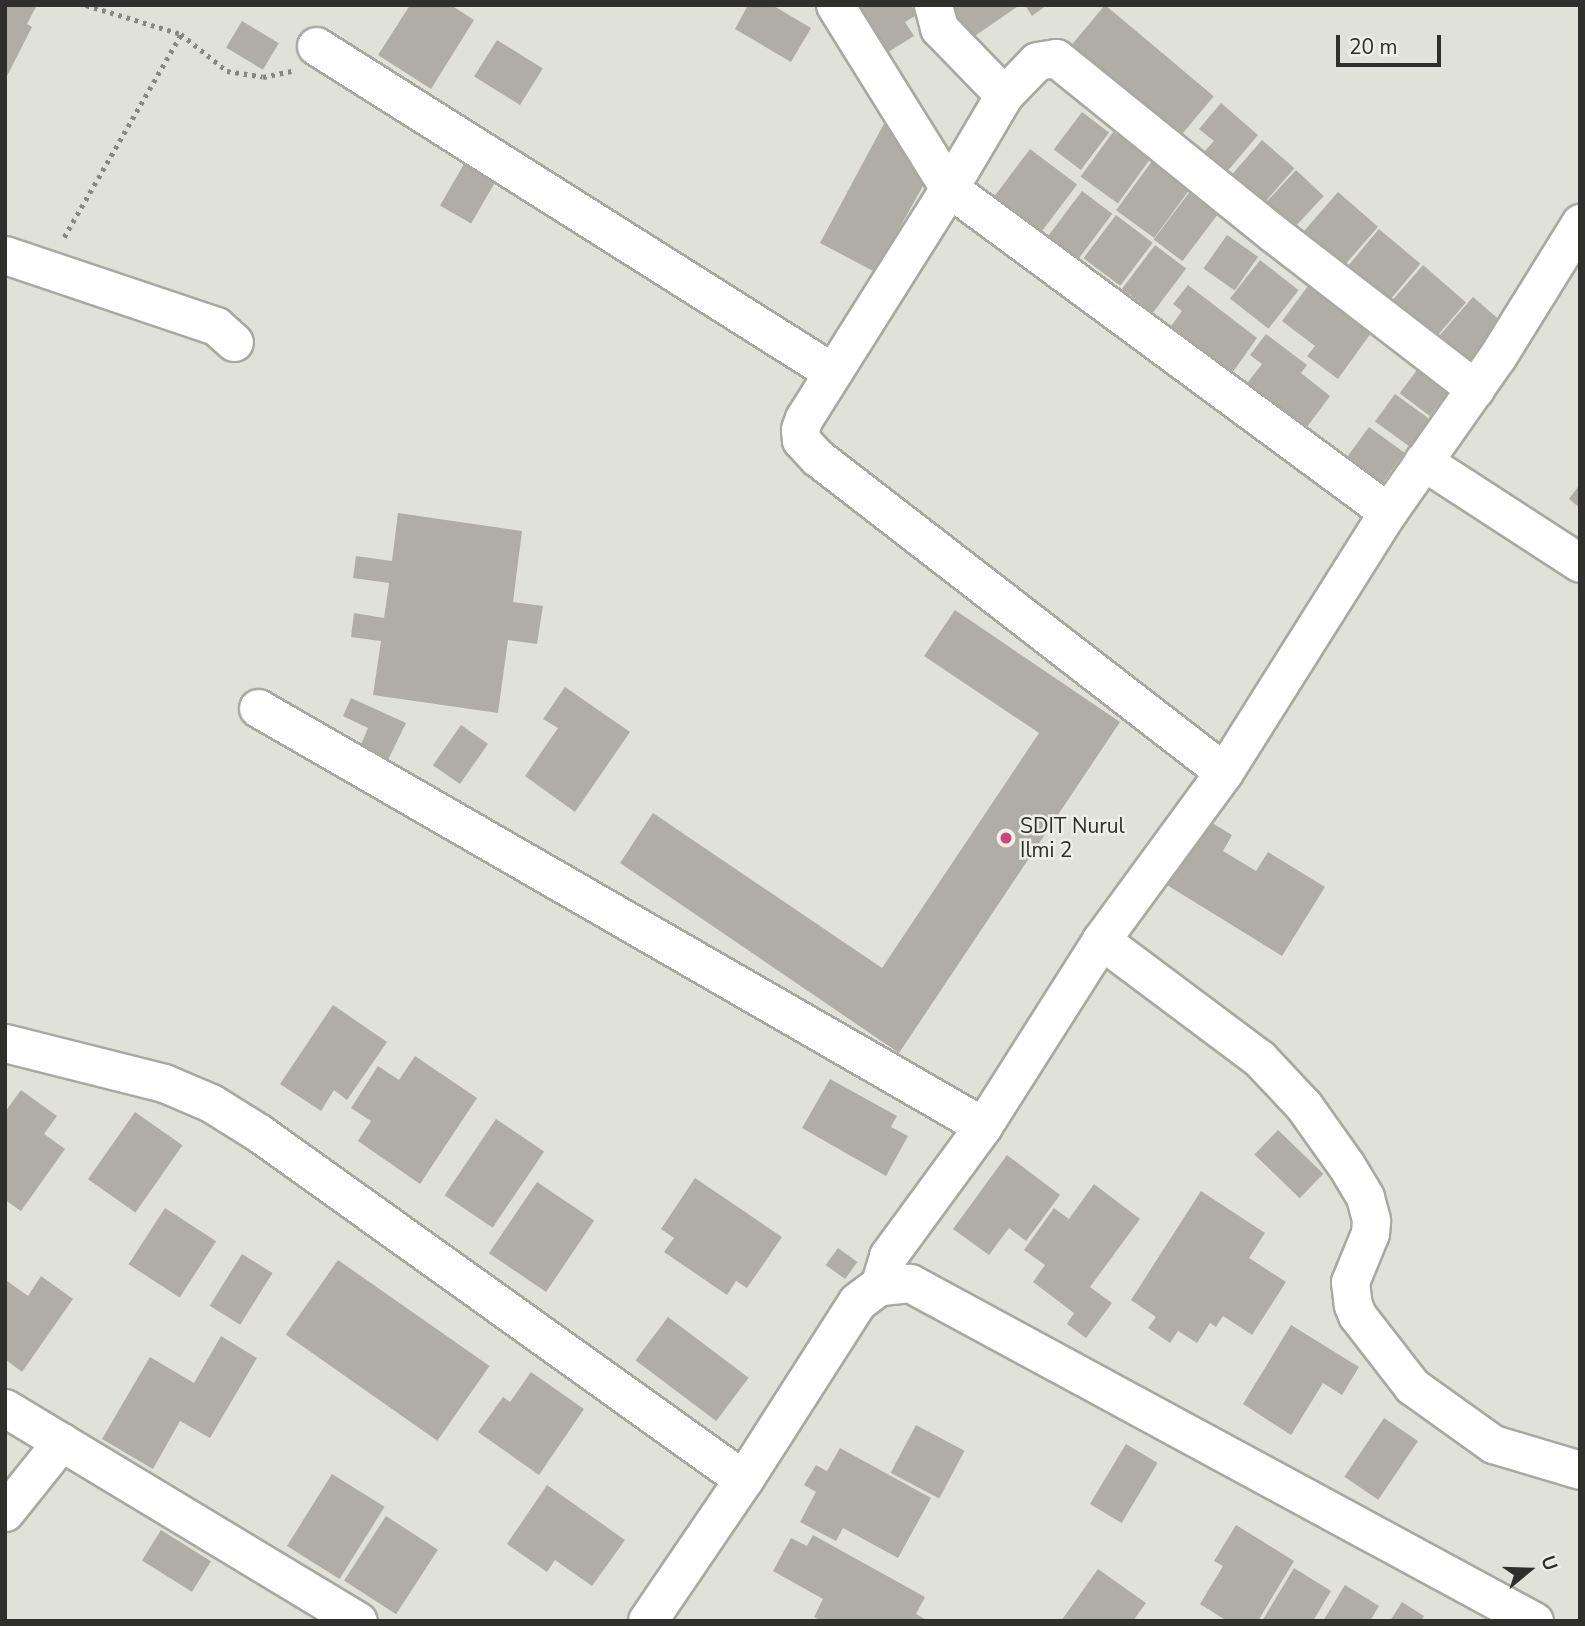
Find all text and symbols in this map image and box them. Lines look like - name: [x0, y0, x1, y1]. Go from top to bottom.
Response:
- scale bar: [1340, 21, 1445, 65]
- text: 20 m: [1349, 33, 1398, 61]
- place label: SDIT Nurul Ilmi 2: [1020, 813, 1125, 863]
- marker: SDIT Nurul Ilmi 2: [998, 830, 1014, 846]
- north arrow: [1494, 1535, 1564, 1605]
- text: U: [1534, 1552, 1563, 1574]

